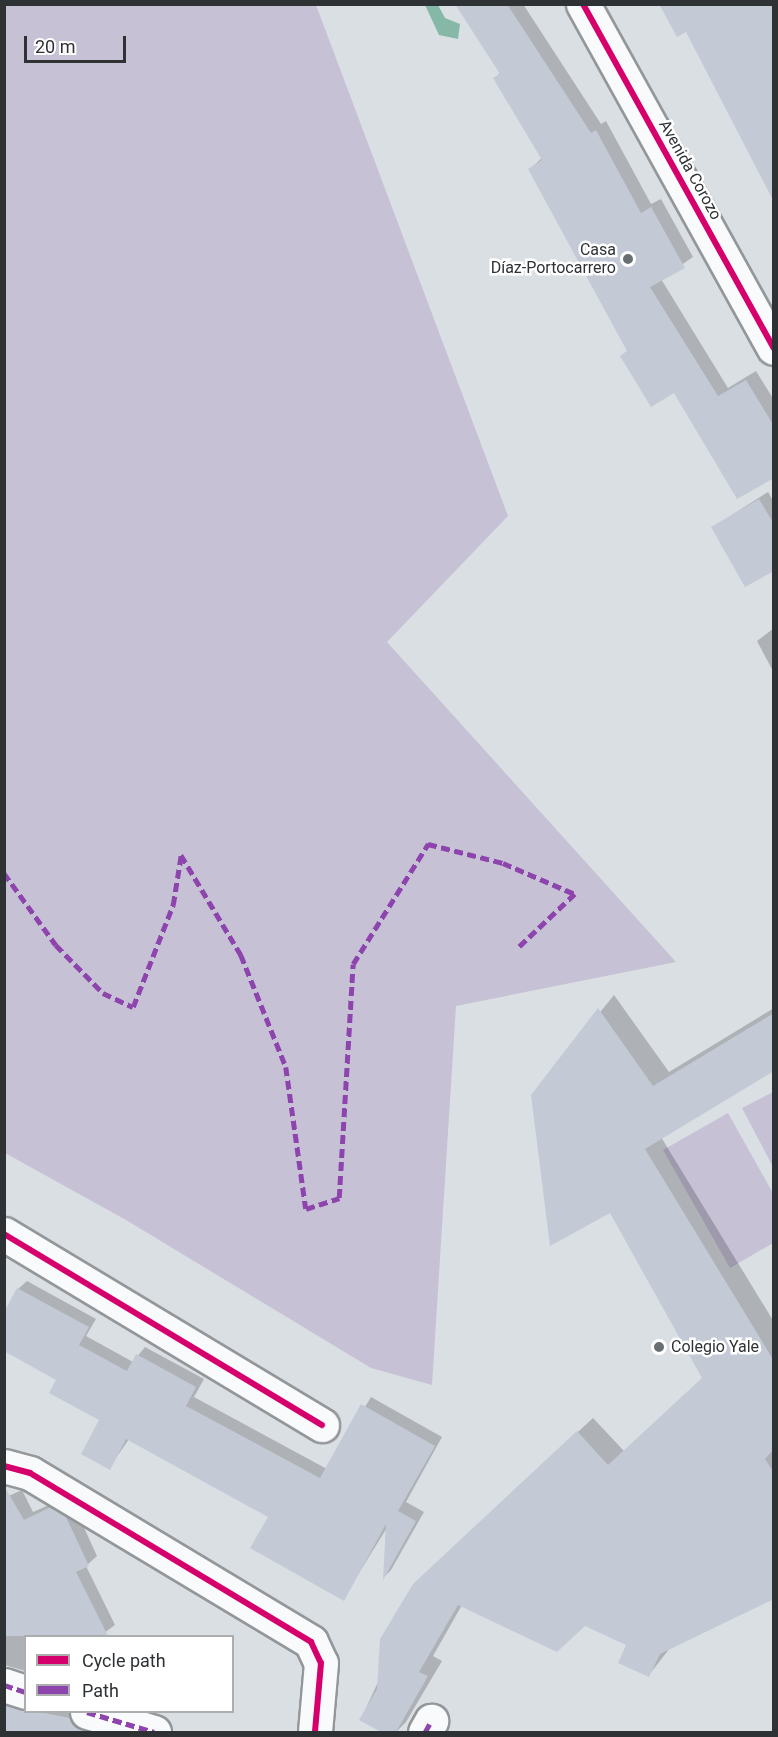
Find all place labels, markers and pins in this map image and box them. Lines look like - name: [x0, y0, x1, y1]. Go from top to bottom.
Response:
- place label: Casa Díaz-Portocarrero: [491, 240, 616, 278]
- marker: Casa Díaz-Portocarrero: [621, 252, 635, 266]
- place label: Colegio Yale: [671, 1337, 759, 1357]
- marker: Colegio Yale: [652, 1340, 666, 1354]

